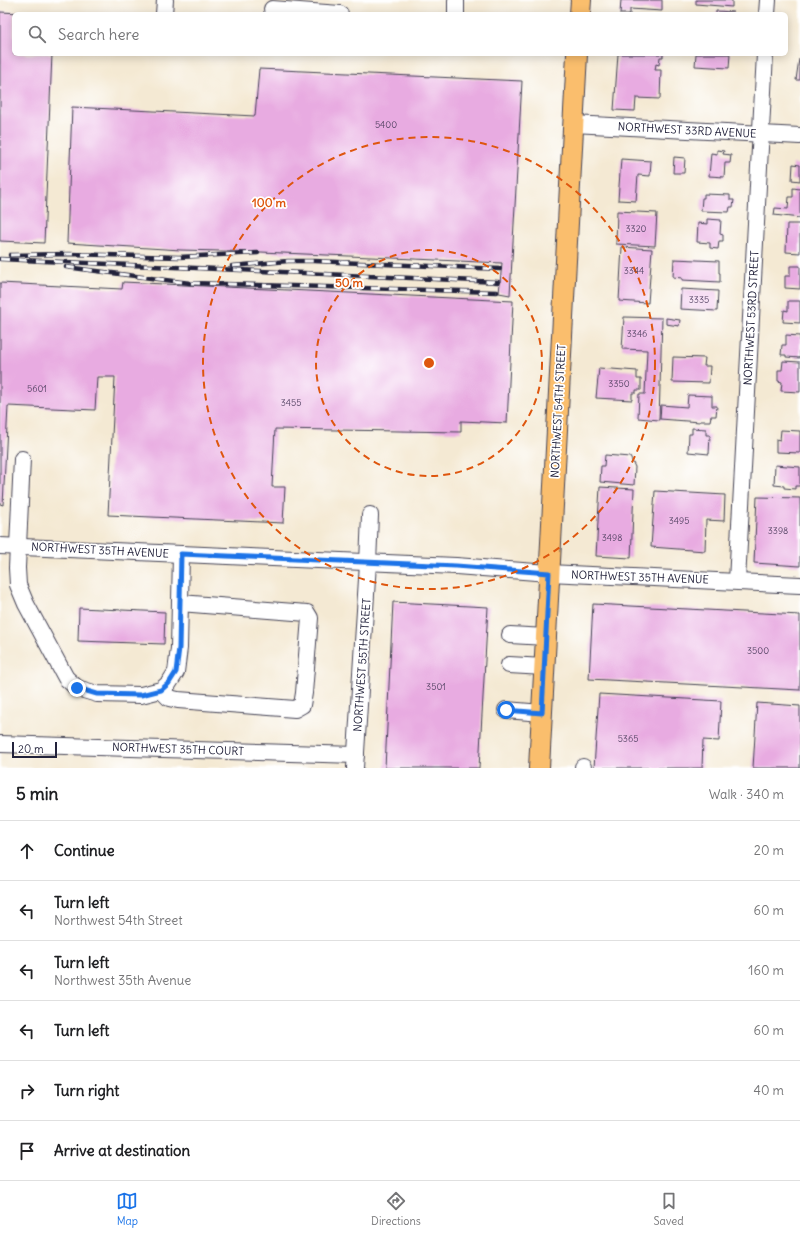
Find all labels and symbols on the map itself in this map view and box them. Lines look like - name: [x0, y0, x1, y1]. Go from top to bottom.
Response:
- house number: 5400: [375, 119, 397, 130]
- street label: NORTHWEST 33RD AVENUE: [617, 119, 757, 141]
- text: 100 m: [252, 195, 286, 210]
- house number: 3320: [625, 223, 647, 234]
- street label: NORTHWEST 53RD STREET: [740, 250, 762, 386]
- house number: 3344: [624, 265, 644, 276]
- text: 50 m: [335, 275, 364, 290]
- house number: 3335: [689, 294, 709, 305]
- house number: 3346: [627, 328, 647, 339]
- street label: NORTHWEST 54TH STREET: [548, 344, 569, 478]
- centre of rings: [422, 356, 436, 370]
- house number: 3350: [608, 378, 630, 389]
- house number: 5601: [27, 383, 47, 394]
- house number: 3455: [281, 397, 301, 408]
- house number: 3495: [669, 515, 689, 526]
- house number: 3398: [768, 525, 788, 536]
- house number: 3498: [602, 532, 622, 543]
- street label: NORTHWEST 35TH AVENUE: [31, 539, 169, 561]
- street label: NORTHWEST 35TH AVENUE: [571, 568, 709, 586]
- street label: NORTHWEST 55TH STREET: [350, 598, 374, 732]
- house number: 3500: [747, 645, 769, 656]
- route end: [68, 679, 86, 697]
- house number: 3501: [426, 681, 446, 692]
- route start: [497, 701, 515, 719]
- house number: 5365: [618, 733, 638, 744]
- scale bar: [12, 740, 57, 759]
- street label: NORTHWEST 35TH COURT: [112, 740, 244, 758]

